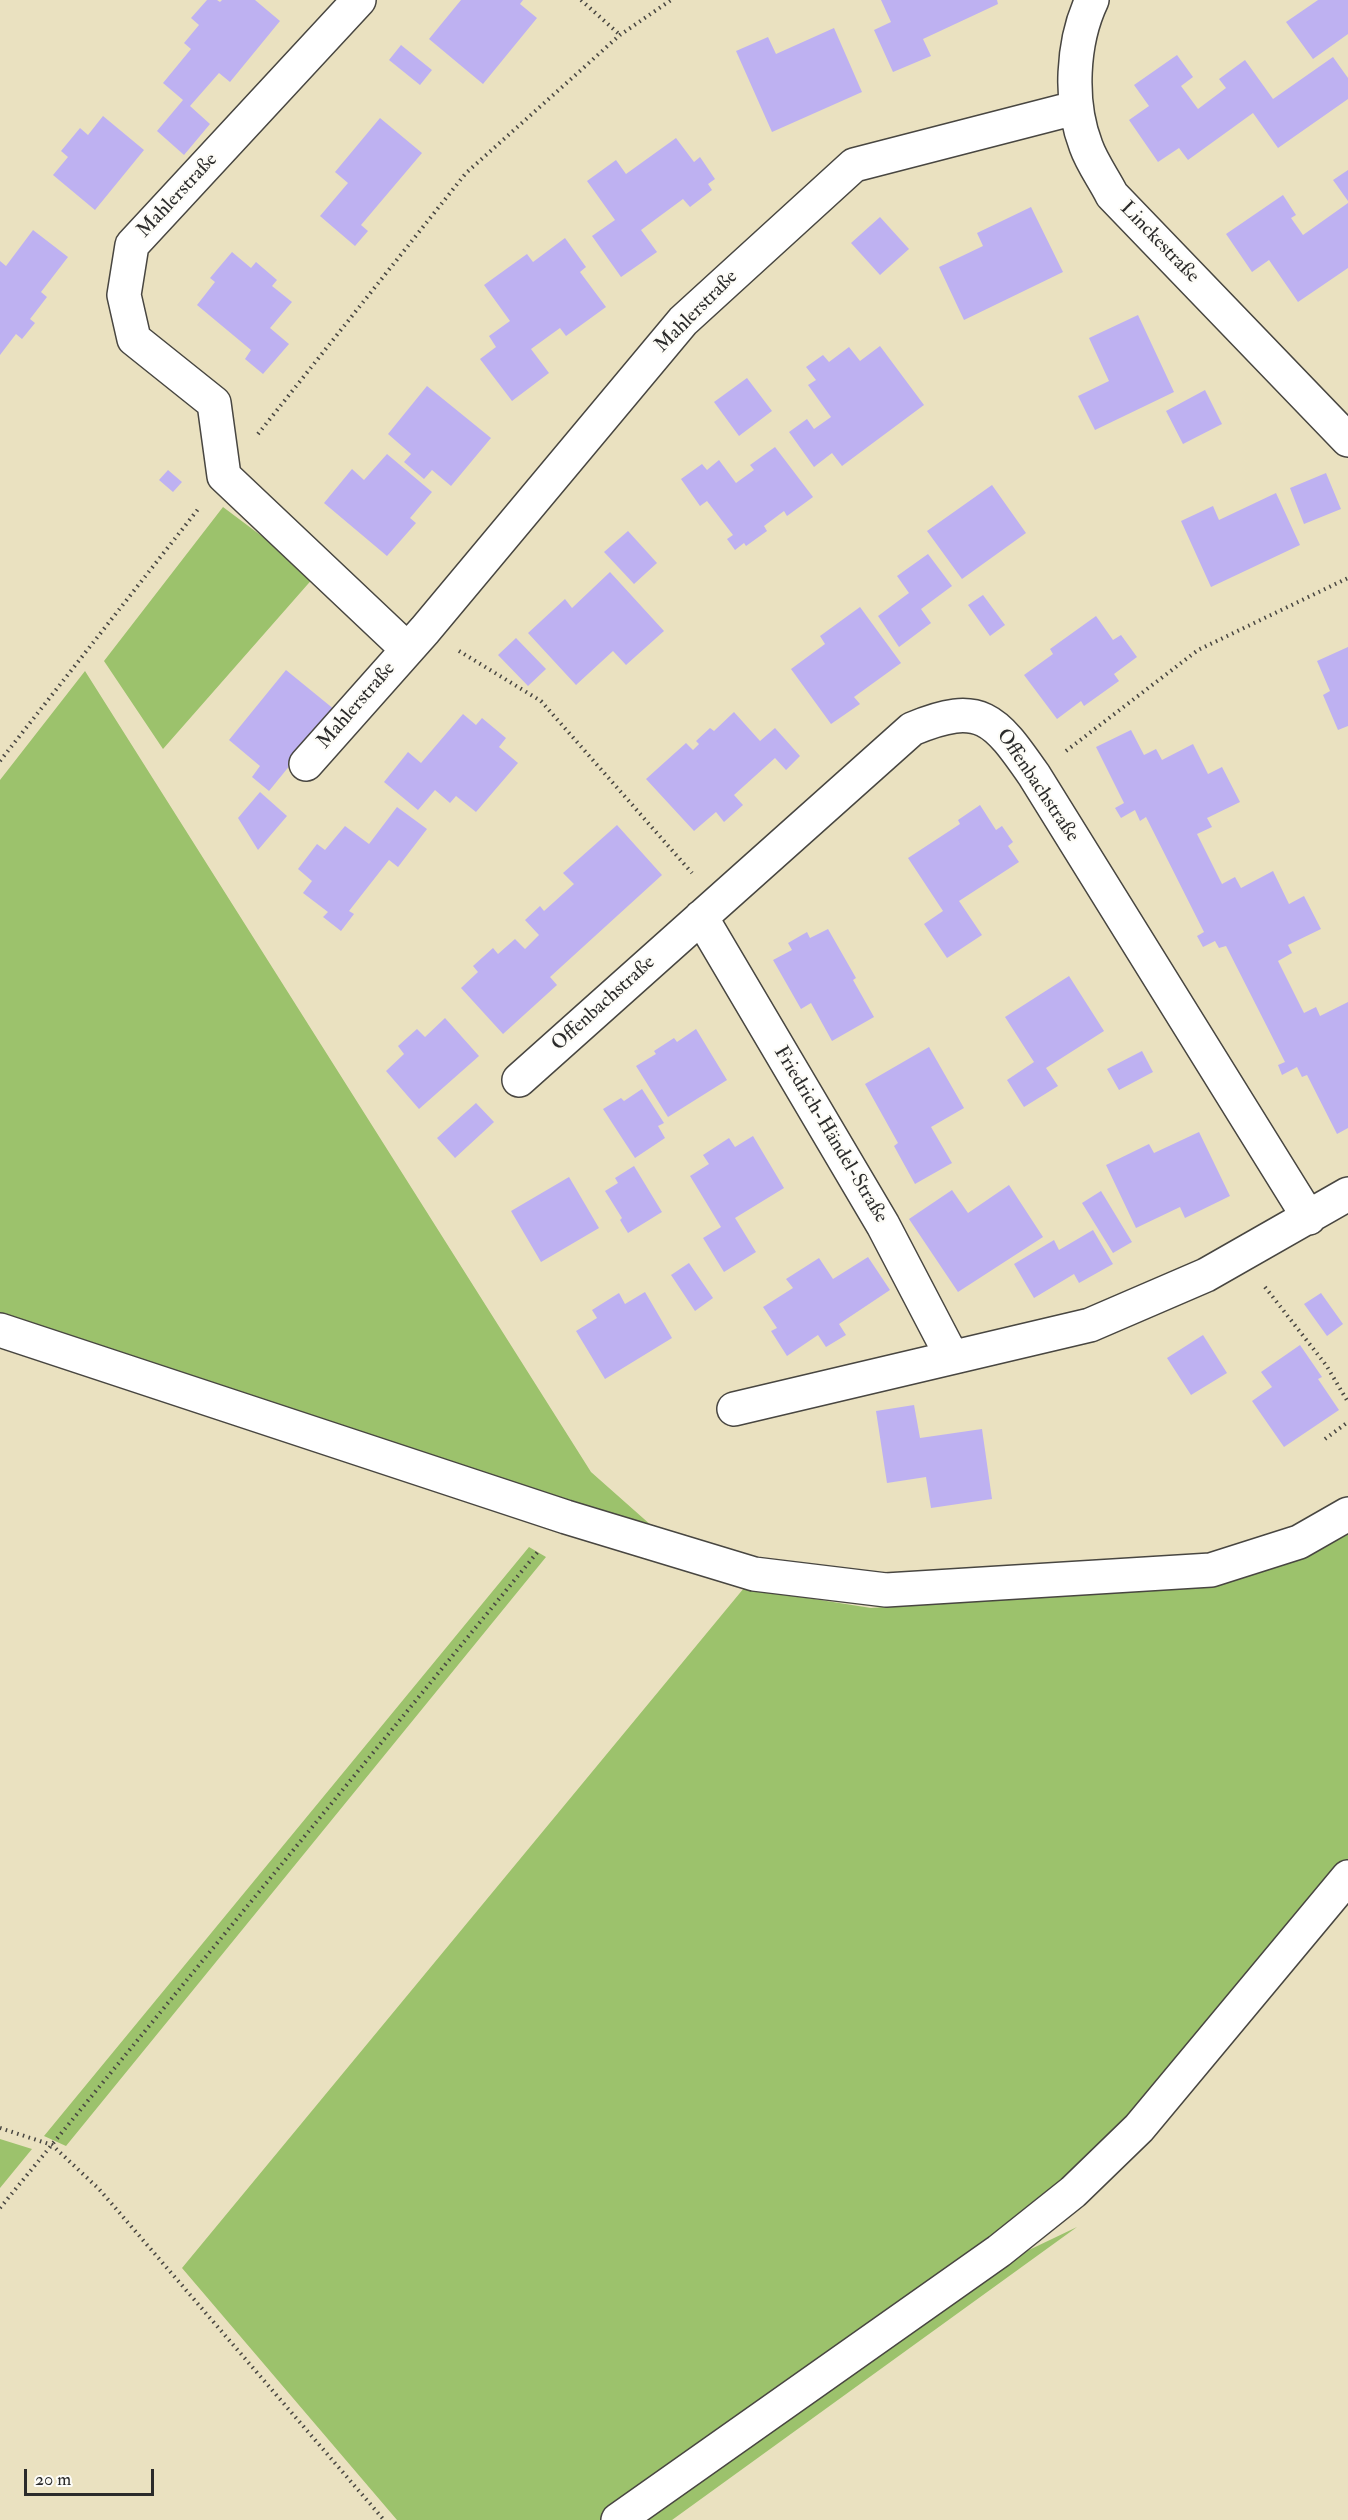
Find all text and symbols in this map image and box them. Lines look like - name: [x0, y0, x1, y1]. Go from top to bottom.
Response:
- street label: Mahlerstraße: [133, 149, 223, 243]
- street label: Linckestraße: [1114, 197, 1204, 289]
- street label: Mahlerstraße: [651, 266, 743, 358]
- street label: Mahlerstraße: [313, 658, 401, 754]
- street label: Offenbachstraße: [990, 725, 1084, 847]
- street label: Offenbachstraße: [547, 951, 661, 1057]
- street label: Friedrich-Händel-Straße: [768, 1042, 892, 1228]
- scale bar: [27, 2457, 158, 2495]
- text: 20 m: [35, 2468, 71, 2491]

